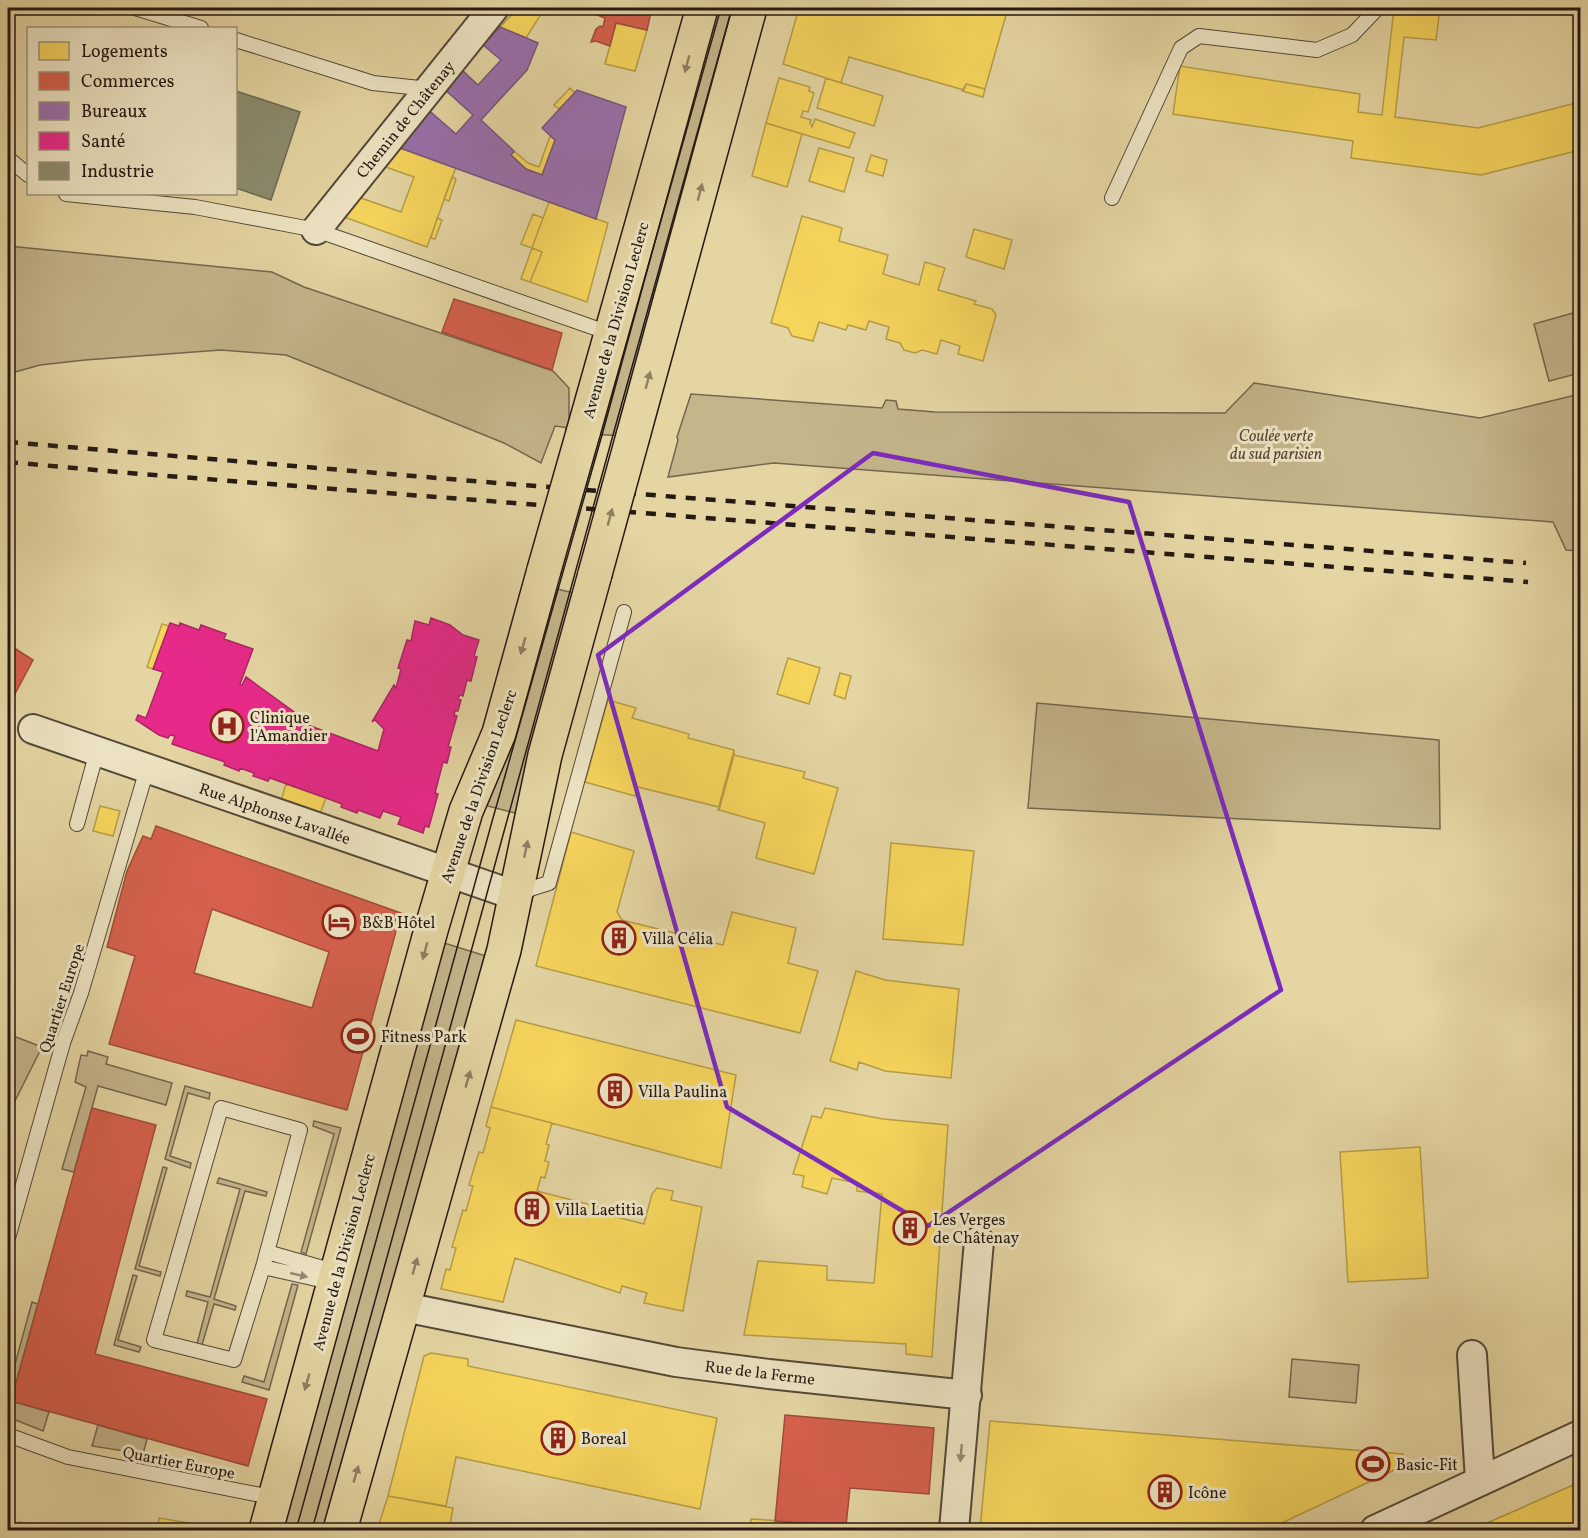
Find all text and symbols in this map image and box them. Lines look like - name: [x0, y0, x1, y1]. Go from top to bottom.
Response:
- legend: [27, 27, 237, 195]
- text: Logements: [81, 40, 168, 65]
- one-way arrow: [682, 55, 691, 73]
- street label: Chemin de Châtenay: [352, 57, 461, 184]
- text: Commerces: [81, 70, 175, 95]
- text: Bureaux: [81, 100, 147, 125]
- text: Santé: [81, 130, 125, 155]
- text: Industrie: [81, 160, 154, 185]
- one-way arrow: [695, 183, 705, 201]
- street label: Avenue de la Division Leclerc: [578, 220, 656, 421]
- one-way arrow: [644, 371, 653, 389]
- park label: Coulée verte du sud parisien: [1230, 426, 1322, 466]
- one-way arrow: [606, 508, 616, 527]
- one-way arrow: [518, 637, 528, 655]
- street label: Avenue de la Division Leclerc: [436, 687, 523, 886]
- hospital icon: Clinique l'Amandier: [209, 708, 245, 744]
- place label: Clinique l'Amandier: [250, 708, 328, 748]
- street label: Rue Alphonse Lavallée: [196, 779, 353, 851]
- one-way arrow: [522, 840, 532, 858]
- hotel icon: B&B Hôtel: [321, 904, 357, 940]
- place label: B&B Hôtel: [362, 913, 436, 935]
- building icon: Villa Célia: [601, 920, 637, 956]
- place label: Villa Célia: [642, 929, 713, 951]
- street label: Quartier Europe: [35, 941, 91, 1056]
- one-way arrow: [420, 942, 429, 960]
- sports icon: Fitness Park: [340, 1018, 376, 1054]
- place label: Fitness Park: [381, 1027, 467, 1049]
- one-way arrow: [464, 1070, 473, 1088]
- building icon: Villa Paulina: [597, 1073, 633, 1109]
- place label: Villa Paulina: [638, 1082, 727, 1104]
- street label: Avenue de la Division Leclerc: [308, 1151, 382, 1354]
- building icon: Villa Laetitia: [514, 1191, 550, 1227]
- place label: Villa Laetitia: [555, 1200, 644, 1222]
- building icon: Les Verges de Châtenay: [892, 1210, 928, 1246]
- place label: Les Verges de Châtenay: [933, 1210, 1020, 1250]
- one-way arrow: [411, 1257, 420, 1275]
- one-way arrow: [290, 1271, 308, 1281]
- street label: Rue de la Ferme: [703, 1356, 816, 1392]
- one-way arrow: [302, 1373, 311, 1391]
- building icon: Boreal: [540, 1420, 576, 1456]
- place label: Boreal: [581, 1429, 627, 1451]
- street label: Quartier Europe: [121, 1442, 237, 1486]
- one-way arrow: [956, 1443, 966, 1462]
- sports icon: Basic-Fit: [1355, 1446, 1391, 1482]
- place label: Basic-Fit: [1396, 1455, 1458, 1477]
- one-way arrow: [352, 1465, 361, 1483]
- building icon: Icône: [1147, 1474, 1183, 1510]
- place label: Icône: [1188, 1483, 1226, 1505]

